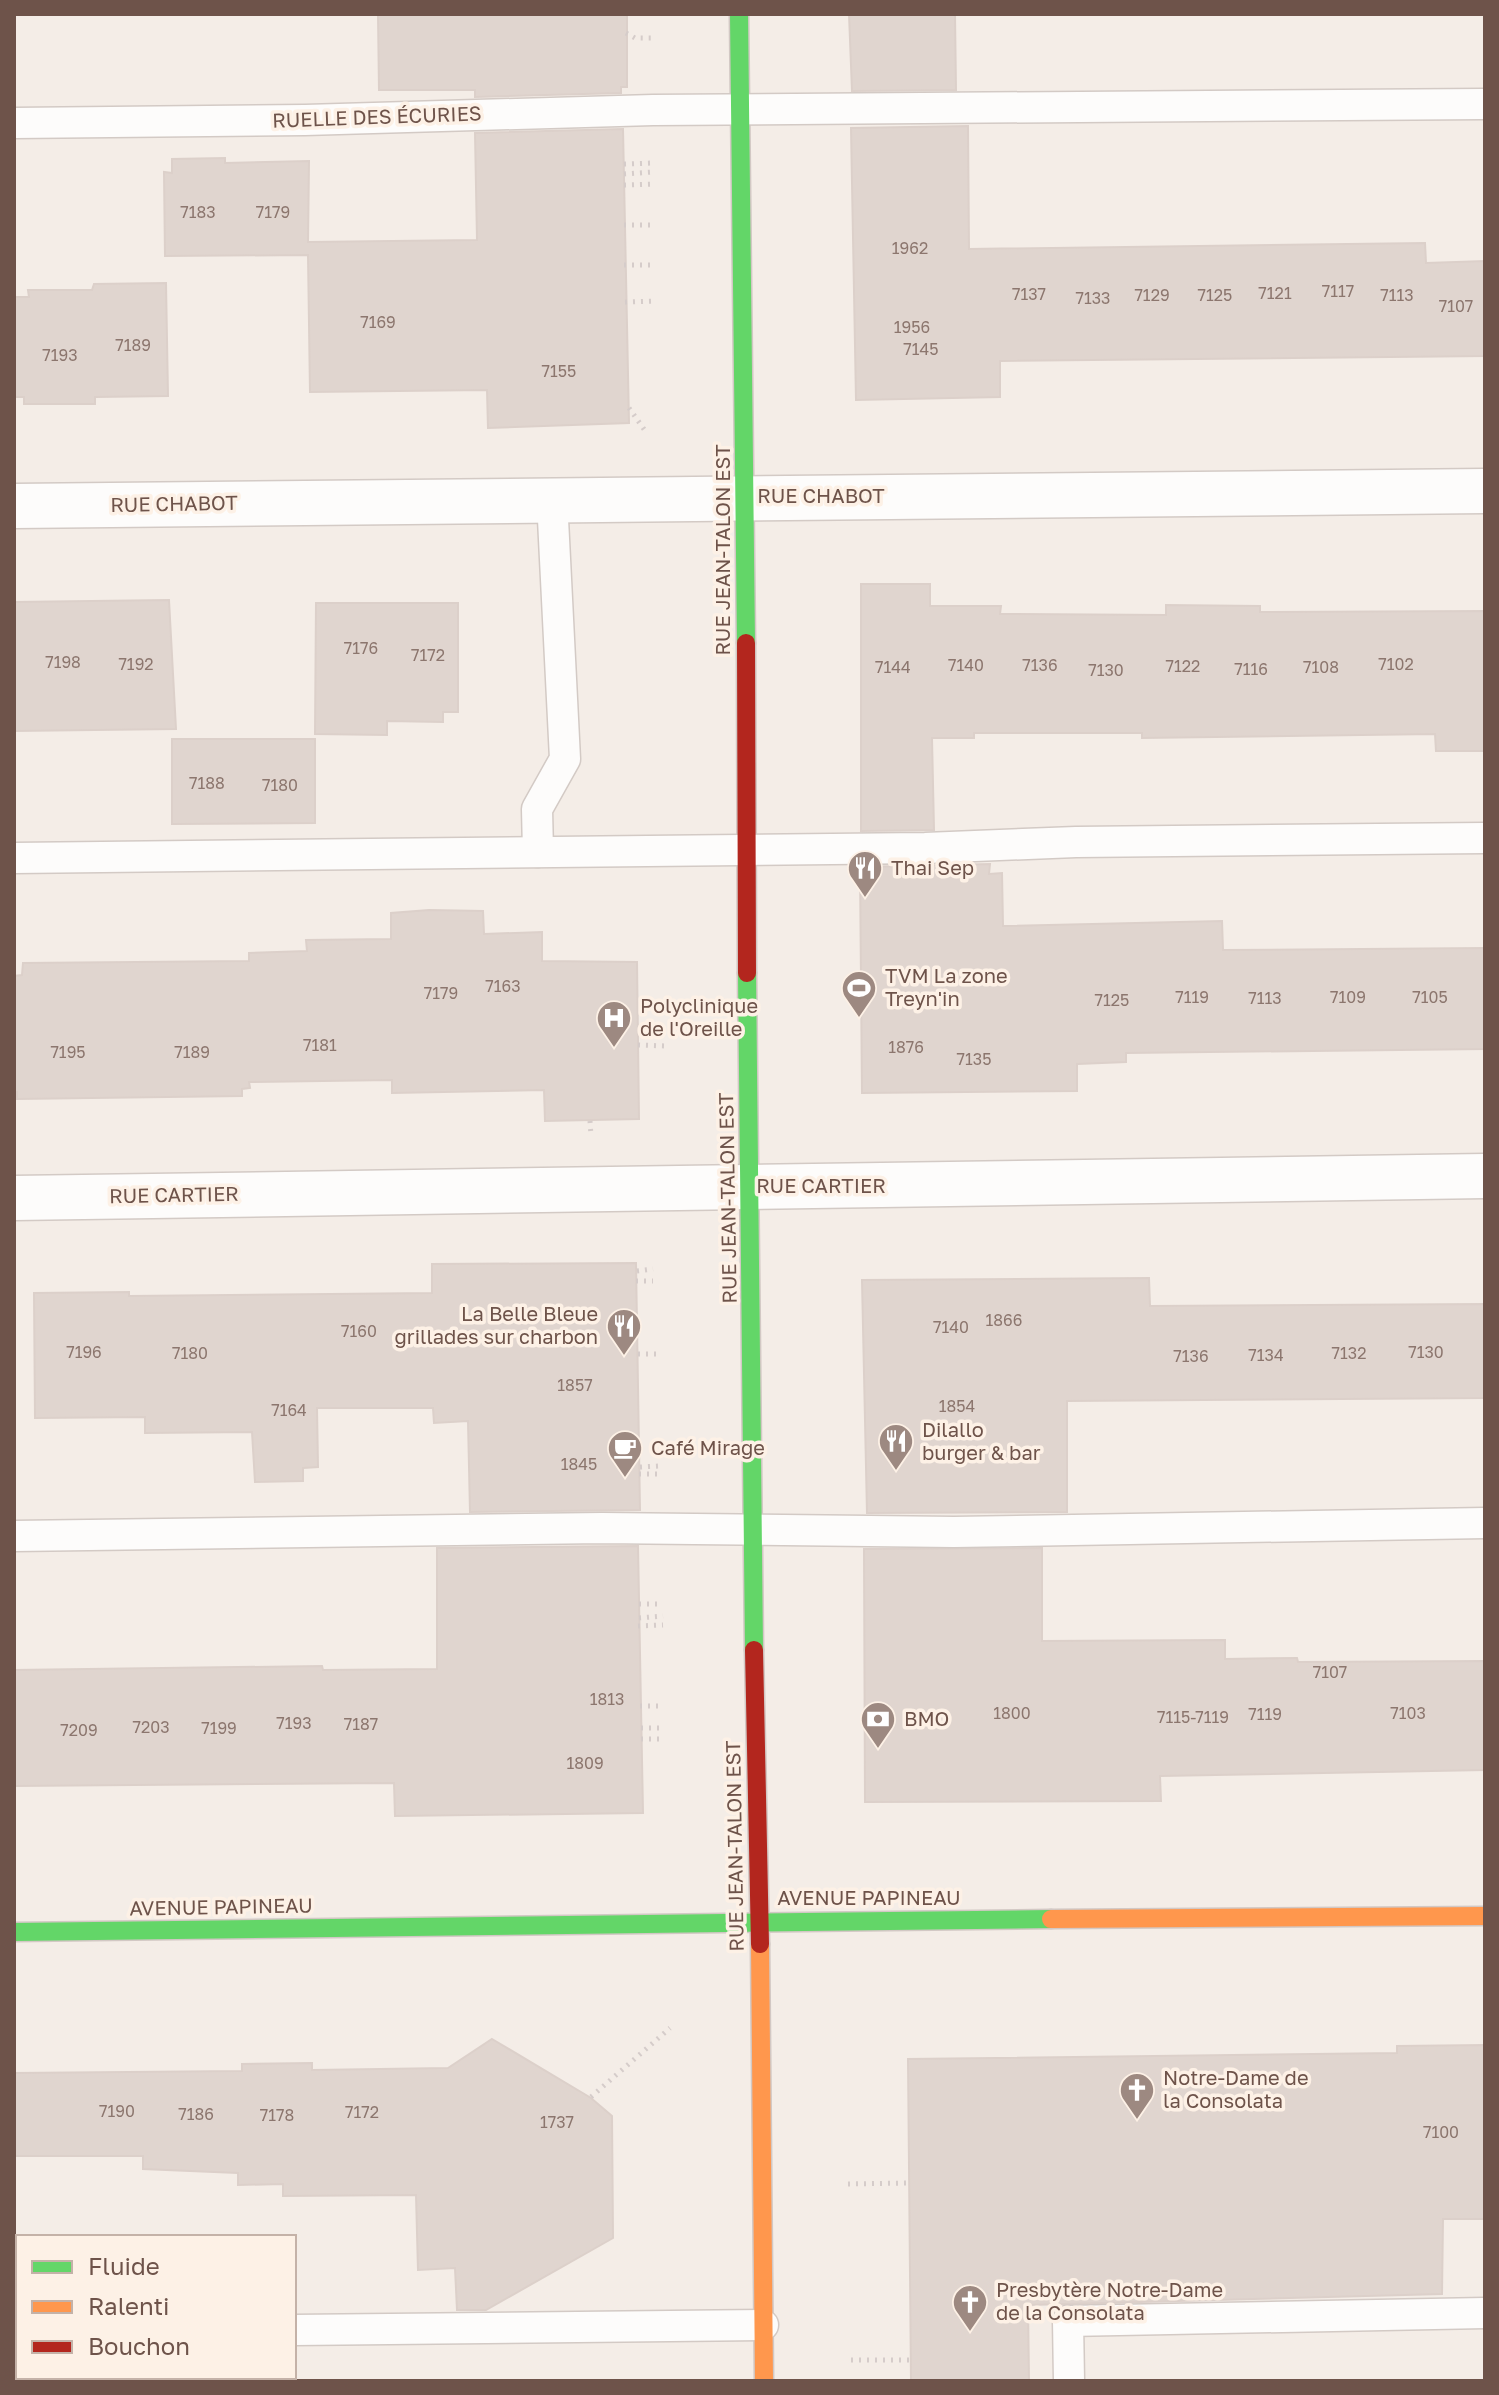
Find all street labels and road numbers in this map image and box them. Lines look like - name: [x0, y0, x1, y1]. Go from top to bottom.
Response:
- street label: RUELLE DES ÉCURIES: [272, 100, 482, 132]
- street label: RUE JEAN-TALON EST: [710, 444, 734, 656]
- street label: RUE CHABOT: [757, 483, 885, 507]
- street label: RUE CHABOT: [110, 490, 238, 516]
- street label: RUE JEAN-TALON EST: [713, 1092, 741, 1304]
- street label: RUE CARTIER: [756, 1173, 886, 1197]
- street label: RUE CARTIER: [109, 1181, 239, 1207]
- street label: RUE JEAN-TALON EST: [720, 1740, 748, 1952]
- street label: AVENUE PAPINEAU: [777, 1885, 961, 1909]
- street label: AVENUE PAPINEAU: [129, 1892, 313, 1920]

